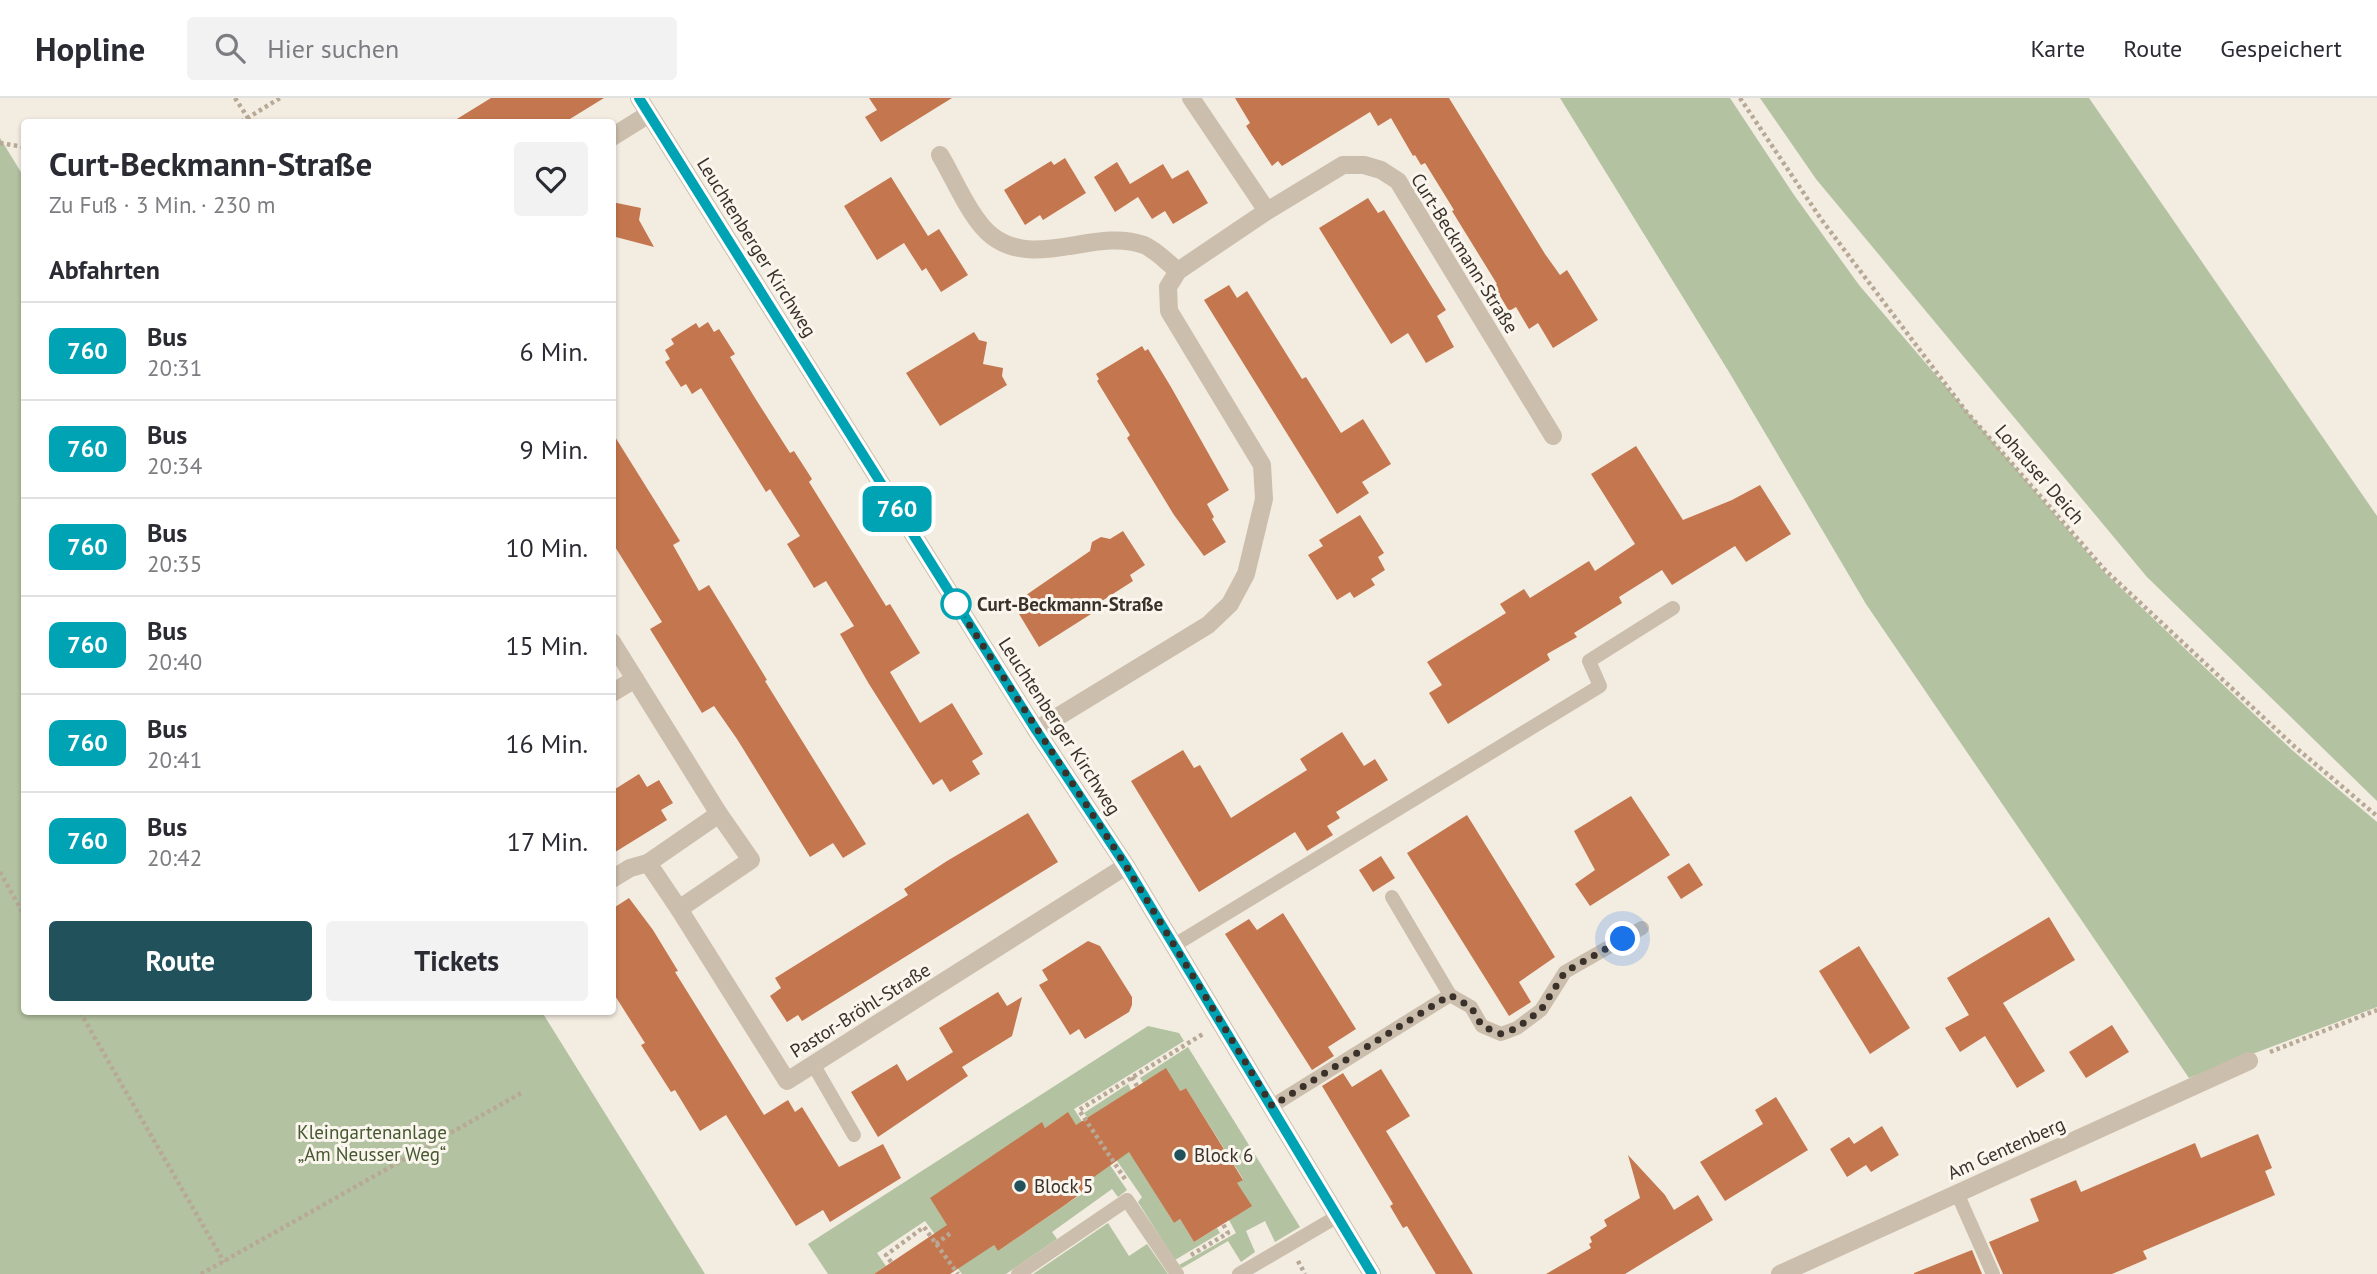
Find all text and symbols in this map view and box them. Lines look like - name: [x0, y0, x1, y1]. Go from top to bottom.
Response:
- search box: [187, 17, 677, 80]
- text: Hopline: [35, 27, 145, 70]
- icon: search: [211, 29, 249, 67]
- text: Hier suchen: [267, 32, 399, 65]
- text: Karte: [2030, 33, 2085, 64]
- text: Route: [2123, 33, 2182, 64]
- text: Gespeichert: [2220, 33, 2342, 64]
- text: Curt-Beckmann-Straße: [49, 142, 372, 185]
- button: heart: [514, 142, 588, 216]
- street label: Leuchtenberger Kirchweg: [692, 153, 822, 341]
- street label: Curt-Beckmann-Straße: [1406, 168, 1524, 338]
- text: Zu Fuß · 3 Min. · 230 m: [49, 190, 275, 219]
- text: Abfahrten: [49, 253, 160, 286]
- text: Bus: [147, 320, 187, 353]
- text: 760: [67, 335, 108, 366]
- text: 6 Min.: [520, 335, 588, 368]
- text: 20:31: [147, 353, 202, 382]
- text: Bus: [147, 418, 187, 451]
- street label: Lohauser Deich: [1990, 419, 2090, 529]
- text: 760: [67, 433, 108, 464]
- text: 9 Min.: [520, 433, 588, 466]
- text: 20:34: [147, 451, 202, 480]
- line badge: 760: [857, 486, 937, 532]
- text: 760: [877, 493, 917, 524]
- text: Bus: [147, 516, 187, 549]
- text: 760: [67, 531, 108, 562]
- text: 10 Min.: [505, 531, 588, 564]
- text: 20:35: [147, 549, 202, 578]
- marker: Curt-Beckmann-Straße: [941, 589, 971, 619]
- place label: Curt-Beckmann-Straße: [977, 592, 1163, 616]
- text: Bus: [147, 614, 187, 647]
- text: 760: [67, 629, 108, 660]
- text: 15 Min.: [505, 629, 588, 662]
- street label: Leuchtenberger Kirchweg: [994, 633, 1126, 819]
- text: 20:40: [147, 647, 202, 676]
- text: Bus: [147, 712, 187, 745]
- text: 760: [67, 727, 108, 758]
- text: 16 Min.: [505, 727, 588, 760]
- text: 20:41: [147, 745, 202, 774]
- text: Bus: [147, 810, 187, 843]
- text: 760: [67, 825, 108, 856]
- text: 17 Min.: [507, 825, 588, 858]
- text: 20:42: [147, 843, 202, 872]
- button: Route: [49, 921, 312, 1001]
- button: Tickets: [326, 921, 588, 1001]
- your location: [1605, 921, 1640, 956]
- street label: Pastor-Bröhl-Straße: [785, 957, 935, 1063]
- street label: Am Gentenberg: [1943, 1111, 2069, 1185]
- park label: Kleingartenanlage „Am Neusser Weg“: [297, 1120, 447, 1166]
- place label: Block 6: [1194, 1143, 1253, 1167]
- marker: Block 6: [1172, 1147, 1188, 1163]
- place label: Block 5: [1034, 1174, 1093, 1198]
- marker: Block 5: [1012, 1178, 1028, 1194]

